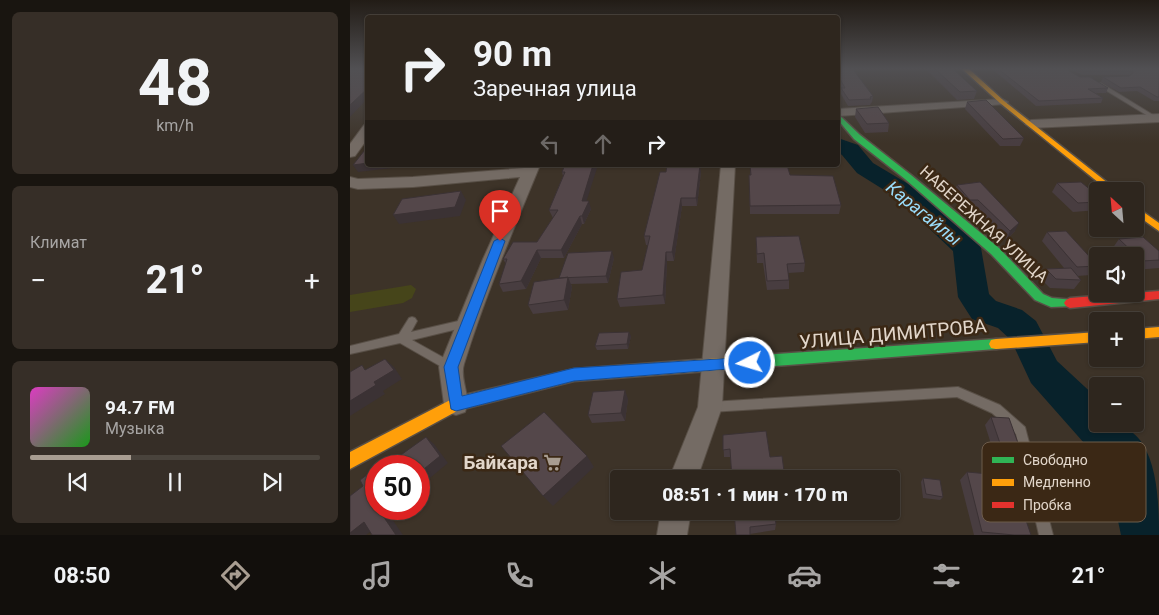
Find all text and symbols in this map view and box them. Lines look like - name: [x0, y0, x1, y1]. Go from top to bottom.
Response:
- text: 90 m: [473, 34, 552, 75]
- icon: right: [390, 35, 455, 100]
- text: 48: [138, 45, 212, 121]
- text: Заречная улица: [473, 76, 637, 101]
- text: km/h: [156, 116, 194, 135]
- icon: left: [536, 130, 564, 158]
- icon: ahead: [589, 130, 617, 158]
- icon: right: [642, 130, 670, 158]
- street label: НАБЕРЕЖНАЯ УЛИЦА: [916, 162, 1052, 287]
- water label: Карагайлы: [882, 176, 966, 250]
- north arrow: [1089, 182, 1144, 238]
- map controls: [1089, 182, 1144, 432]
- pin: [479, 190, 521, 241]
- icon: arrive: [486, 197, 514, 225]
- text: Климат: [30, 233, 87, 252]
- button: sound: [1089, 247, 1144, 302]
- text: 21°: [146, 258, 204, 302]
- text: −: [30, 264, 46, 297]
- text: +: [304, 264, 320, 297]
- button: +: [1089, 312, 1144, 367]
- street label: УЛИЦА ДИМИТРОВА: [798, 314, 988, 354]
- position arrow: [723, 336, 775, 388]
- button: −: [1089, 377, 1144, 432]
- text: 94.7 FM: [105, 396, 175, 419]
- text: Музыка: [105, 419, 164, 438]
- legend: [982, 442, 1146, 522]
- place label: Байкара: [463, 451, 538, 474]
- supermarket icon: Байкара: [542, 452, 562, 472]
- text: Свободно: [1023, 452, 1088, 468]
- speed limit sign: 50: [365, 455, 430, 520]
- icon: previous: [64, 468, 92, 496]
- icon: pause: [161, 468, 189, 496]
- icon: next: [258, 468, 286, 496]
- text: Медленно: [1023, 474, 1091, 490]
- text: 08:51 · 1 мин · 170 m: [662, 483, 848, 506]
- text: Пробка: [1023, 497, 1072, 513]
- icon: directions: [218, 558, 253, 593]
- icon: music: [360, 558, 395, 593]
- icon: phone: [502, 558, 537, 593]
- icon: climate: [645, 558, 680, 593]
- icon: car: [787, 558, 822, 593]
- icon: filters: [929, 558, 964, 593]
- text: 08:50: [54, 563, 110, 588]
- text: 21°: [1071, 563, 1105, 588]

